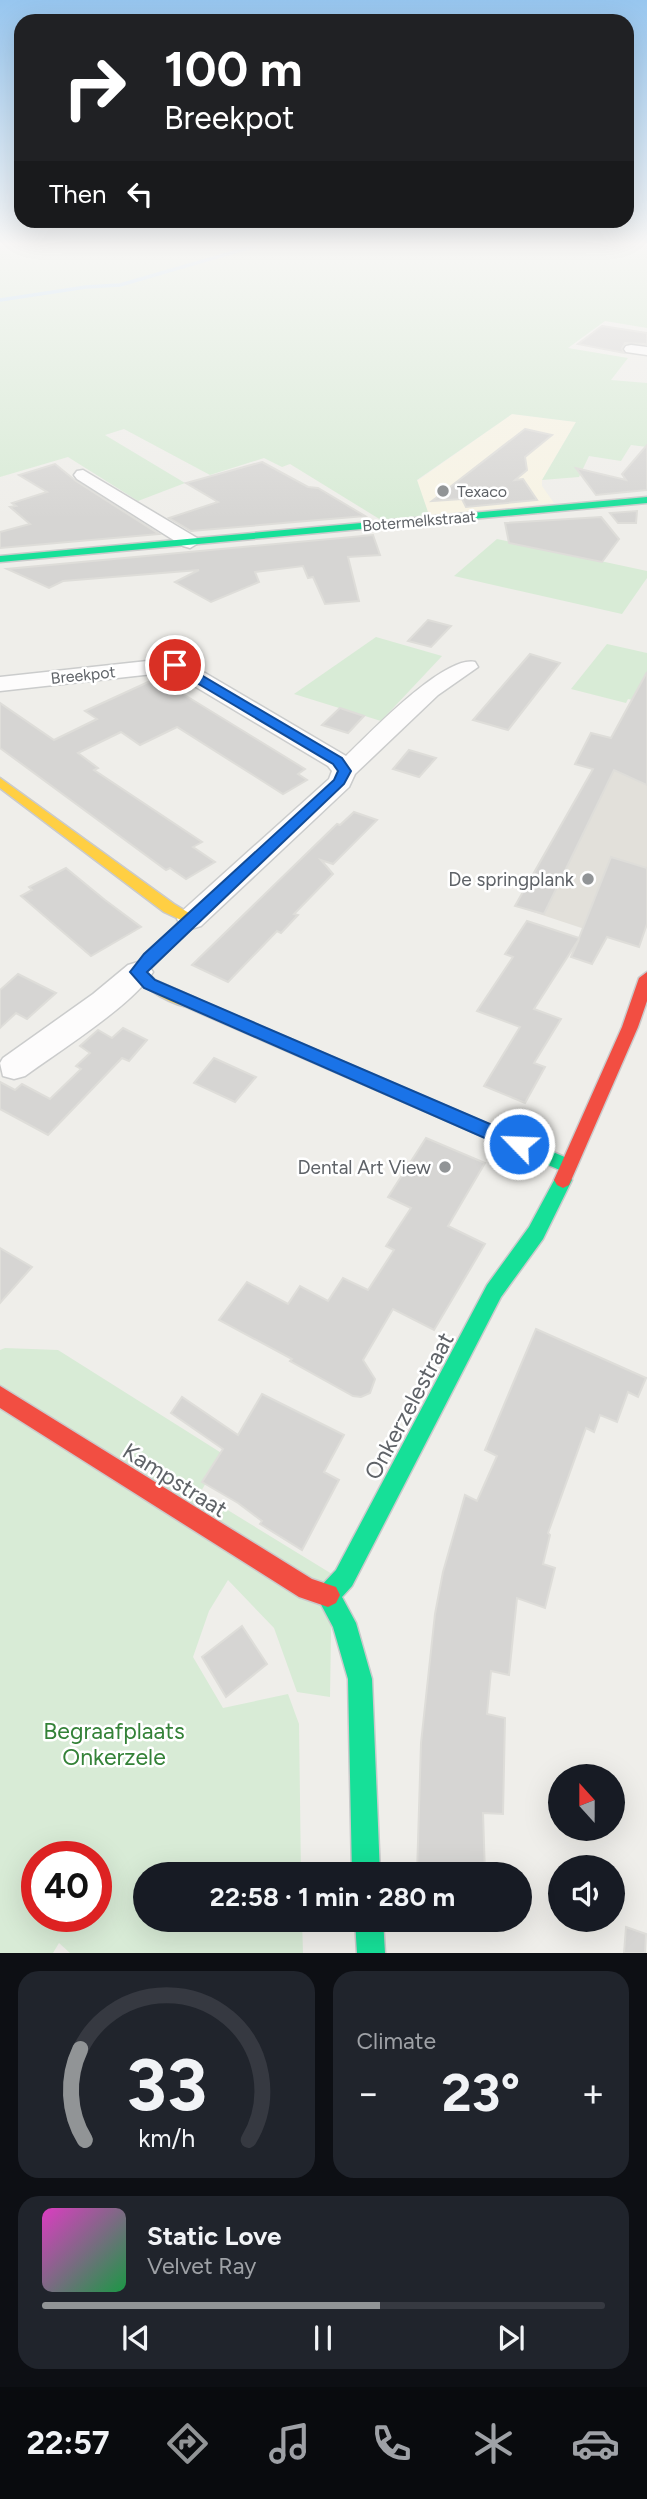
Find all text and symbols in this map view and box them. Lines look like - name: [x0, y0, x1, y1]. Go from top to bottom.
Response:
- text: 100 m: [164, 39, 303, 98]
- icon: right: [49, 42, 140, 133]
- text: Breekpot: [164, 99, 294, 137]
- icon: left: [121, 175, 159, 213]
- text: Then: [49, 178, 107, 210]
- place label: Texaco: [457, 482, 507, 501]
- marker: Texaco: [435, 483, 451, 499]
- street label: Botermelkstraat: [361, 507, 477, 535]
- pin: [145, 635, 205, 695]
- icon: arrive: [156, 646, 194, 684]
- street label: Breekpot: [50, 662, 116, 688]
- place label: De springplank: [448, 868, 575, 891]
- marker: De springplank: [580, 871, 596, 887]
- position arrow: [482, 1107, 556, 1181]
- place label: Dental Art View: [298, 1156, 431, 1179]
- marker: Dental Art View: [437, 1159, 453, 1175]
- street label: Onkerzelestraat: [358, 1328, 460, 1484]
- street label: Kampstraat: [118, 1437, 232, 1523]
- park label: Begraafplaats Onkerzele: [43, 1717, 185, 1771]
- north arrow: [548, 1764, 625, 1841]
- map controls: [548, 1764, 625, 1932]
- speed limit sign: 40: [21, 1841, 112, 1932]
- button: sound: [548, 1855, 625, 1932]
- text: 22:58 · 1 min · 280 m: [210, 1881, 455, 1913]
- text: Climate: [357, 2027, 436, 2055]
- text: 33: [126, 2042, 207, 2129]
- text: 23°: [441, 2062, 520, 2124]
- text: −: [357, 2070, 380, 2116]
- text: +: [581, 2070, 605, 2116]
- text: km/h: [138, 2123, 195, 2153]
- text: Static Love: [147, 2220, 281, 2252]
- text: Velvet Ray: [147, 2252, 256, 2280]
- icon: previous: [117, 2319, 155, 2357]
- icon: pause: [304, 2319, 342, 2357]
- icon: next: [492, 2319, 530, 2357]
- icon: directions: [163, 2419, 212, 2468]
- icon: music: [265, 2419, 314, 2468]
- icon: phone: [367, 2419, 416, 2468]
- icon: climate: [469, 2419, 518, 2468]
- icon: car: [571, 2419, 620, 2468]
- text: 22:57: [27, 2424, 110, 2462]

